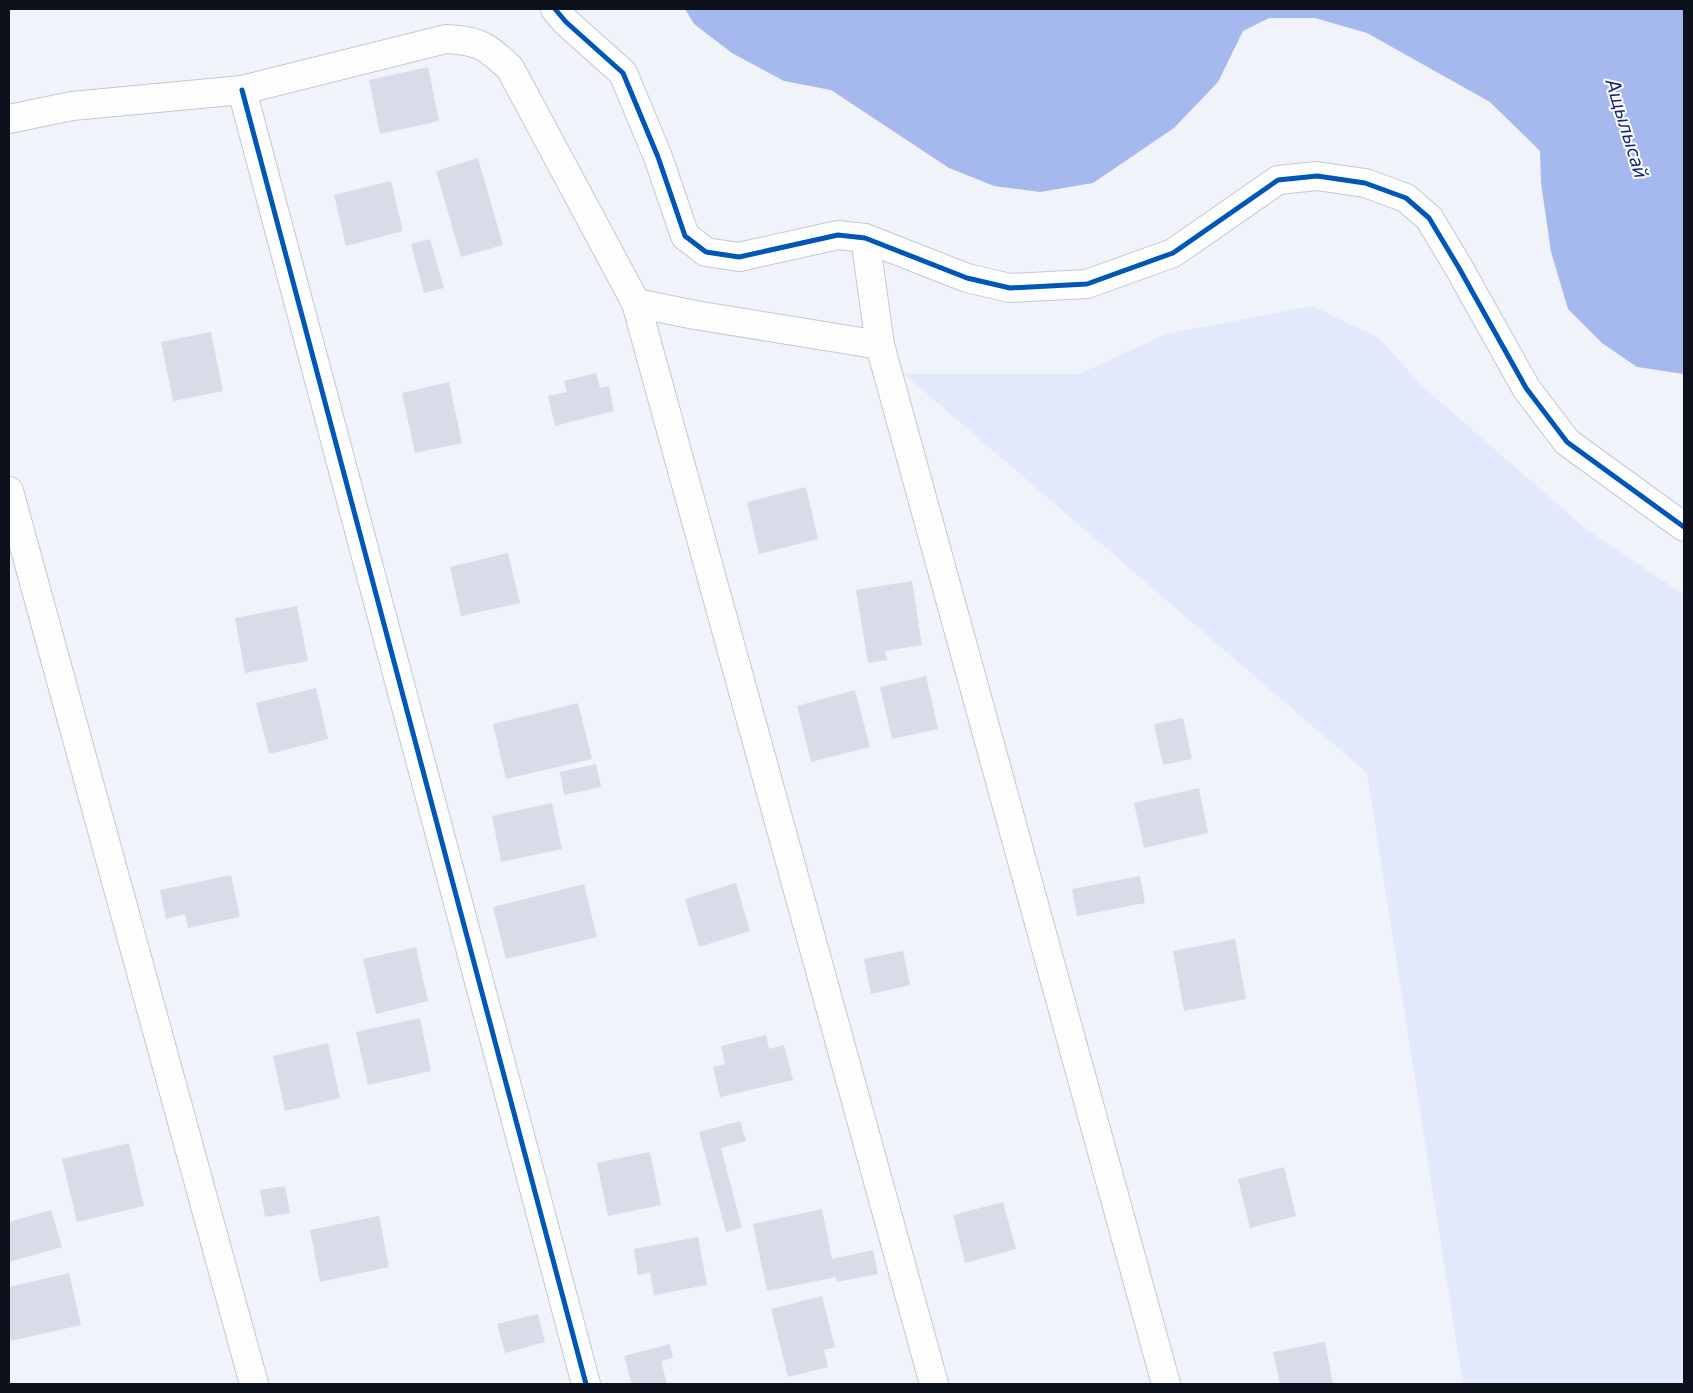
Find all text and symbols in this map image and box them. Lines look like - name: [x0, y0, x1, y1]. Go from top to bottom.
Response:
- water label: Ащылысай: [1601, 74, 1655, 181]

